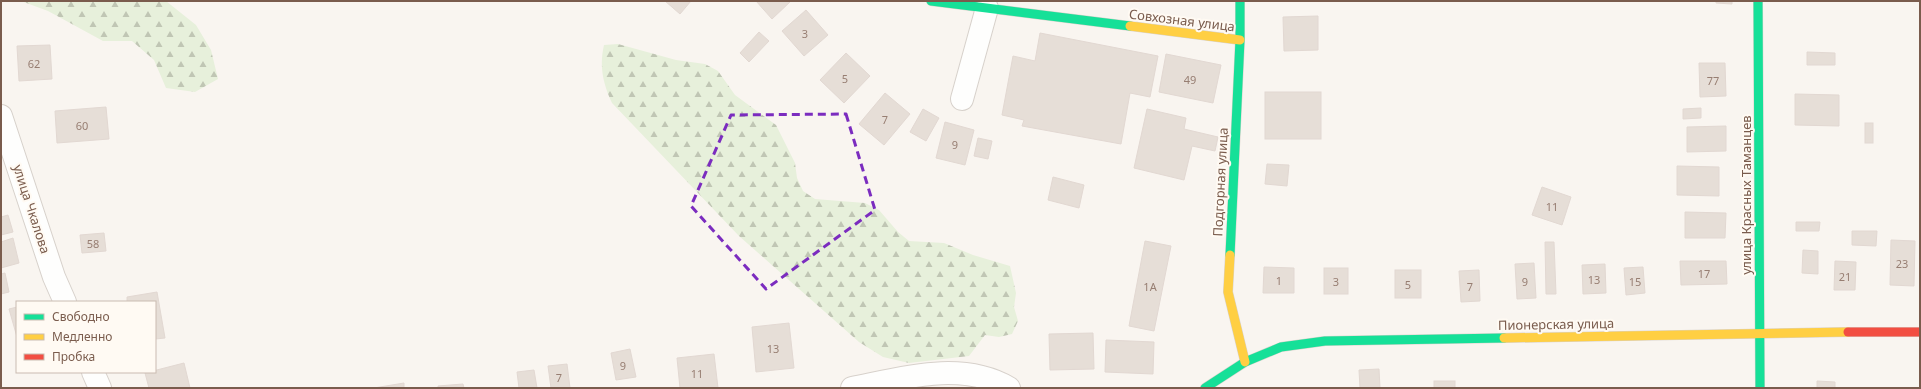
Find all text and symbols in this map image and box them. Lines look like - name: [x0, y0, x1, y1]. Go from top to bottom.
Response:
- street label: Совхозная улица: [1128, 5, 1236, 35]
- house number: 3: [802, 26, 808, 41]
- house number: 62: [28, 56, 40, 71]
- house number: 5: [842, 71, 848, 86]
- house number: 49: [1184, 72, 1196, 87]
- house number: 77: [1707, 73, 1719, 88]
- house number: 7: [882, 112, 888, 127]
- street label: улица Красных Таманцев: [1737, 115, 1755, 275]
- house number: 60: [76, 118, 88, 133]
- street label: Подгорная улица: [1208, 127, 1232, 237]
- house number: 9: [952, 137, 958, 152]
- street label: улица Чкалова: [9, 162, 55, 256]
- house number: 11: [1546, 199, 1558, 214]
- house number: 58: [87, 236, 99, 251]
- house number: 23: [1896, 256, 1908, 271]
- house number: 17: [1698, 266, 1710, 281]
- house number: 21: [1839, 269, 1851, 284]
- house number: 13: [1588, 272, 1600, 287]
- house number: 1: [1276, 273, 1282, 288]
- house number: 3: [1333, 274, 1339, 289]
- house number: 9: [1522, 274, 1528, 289]
- house number: 15: [1629, 274, 1641, 289]
- house number: 5: [1405, 277, 1411, 292]
- house number: 1А: [1143, 279, 1158, 294]
- house number: 7: [1467, 279, 1473, 294]
- legend: [16, 301, 156, 373]
- text: Свободно: [52, 308, 110, 325]
- street label: Пионерская улица: [1498, 314, 1614, 334]
- text: Медленно: [52, 328, 112, 345]
- house number: 13: [767, 341, 779, 356]
- text: Пробка: [52, 348, 95, 365]
- house number: 9: [620, 358, 626, 373]
- house number: 11: [691, 366, 703, 381]
- house number: 7: [556, 370, 562, 385]

